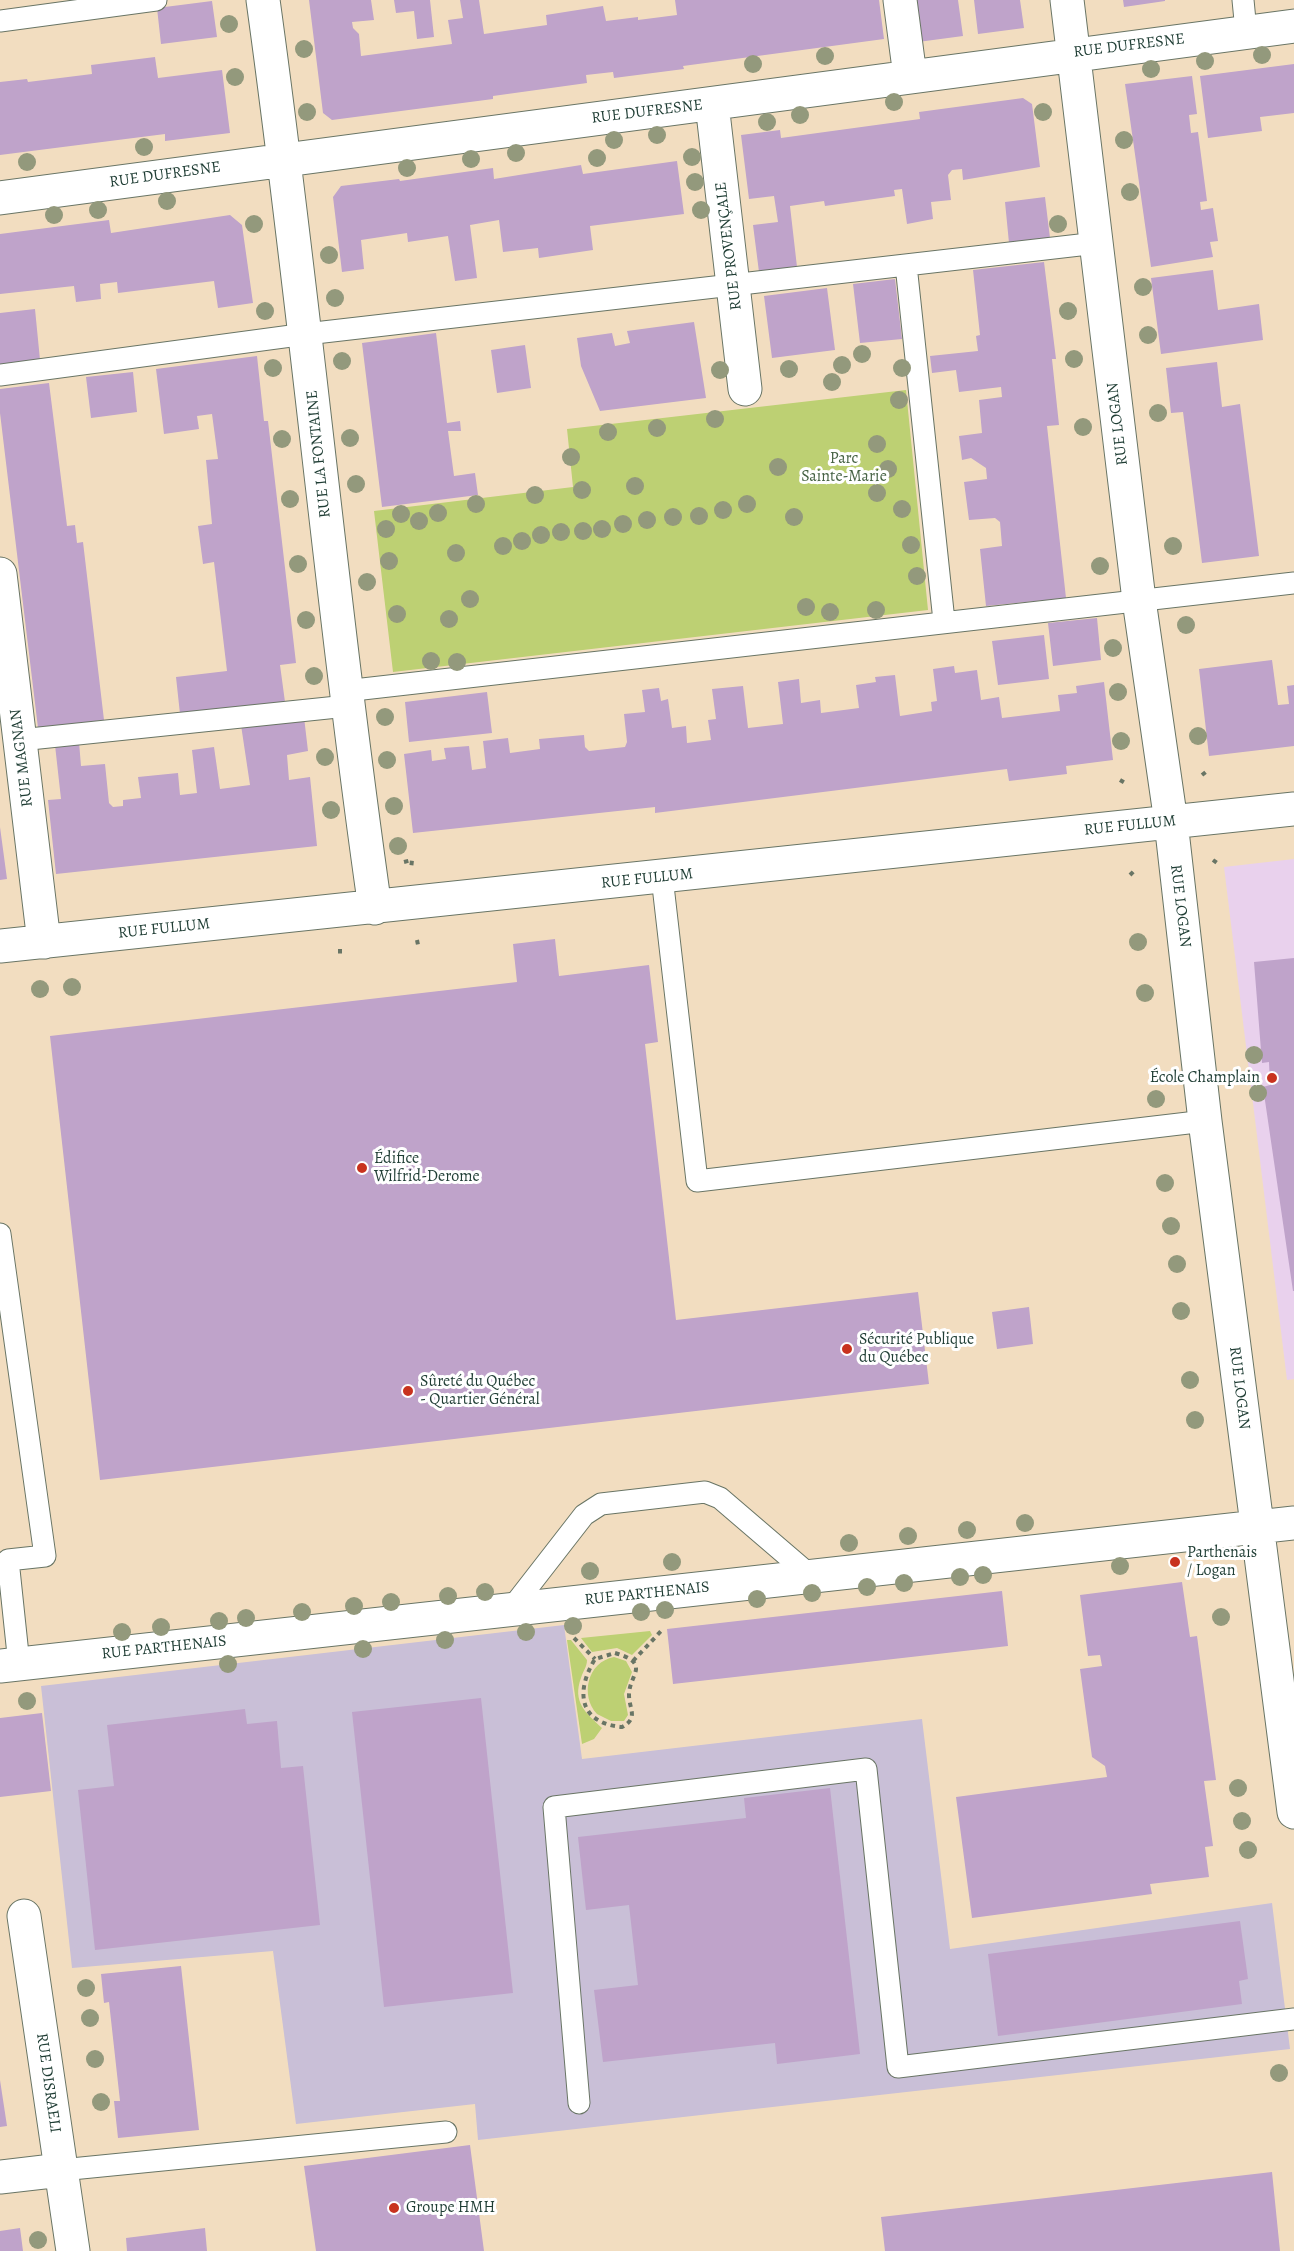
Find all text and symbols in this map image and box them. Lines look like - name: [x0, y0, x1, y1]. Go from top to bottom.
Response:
- street label: RUE DUFRESNE: [1072, 30, 1186, 62]
- street label: RUE DUFRESNE: [590, 96, 704, 128]
- street label: RUE DUFRESNE: [108, 158, 222, 192]
- street label: RUE PROVENÇALE: [712, 181, 746, 311]
- street label: RUE LOGAN: [1103, 381, 1133, 467]
- street label: RUE LA FONTAINE: [303, 389, 335, 519]
- park label: Parc Sainte-Marie: [801, 449, 887, 487]
- street label: RUE MAGNAN: [6, 708, 38, 808]
- street label: RUE FULLUM: [1083, 812, 1177, 840]
- street label: RUE LOGAN: [1165, 863, 1195, 949]
- street label: RUE FULLUM: [600, 865, 694, 893]
- street label: RUE FULLUM: [117, 915, 211, 943]
- place label: École Champlain: [1150, 1068, 1260, 1088]
- marker: École Champlain: [1265, 1071, 1279, 1085]
- place label: Édifice Wilfrid-Derome: [374, 1149, 480, 1187]
- marker: Édifice Wilfrid-Derome: [355, 1161, 369, 1175]
- place label: Sécurité Publique du Québec: [859, 1330, 974, 1368]
- marker: Sécurité Publique du Québec: [840, 1342, 854, 1356]
- street label: RUE LOGAN: [1224, 1345, 1254, 1431]
- place label: Sûreté du Québec - Quartier Général: [420, 1372, 540, 1410]
- marker: Sûreté du Québec - Quartier Général: [401, 1384, 415, 1398]
- place label: Parthenais / Logan: [1187, 1543, 1257, 1581]
- marker: Parthenais / Logan: [1168, 1555, 1182, 1569]
- street label: RUE PARTHENAIS: [583, 1578, 711, 1610]
- street label: RUE PARTHENAIS: [100, 1632, 228, 1664]
- street label: RUE DISRAELI: [31, 2032, 65, 2134]
- place label: Groupe HMH: [406, 2198, 495, 2218]
- marker: Groupe HMH: [387, 2201, 401, 2215]

